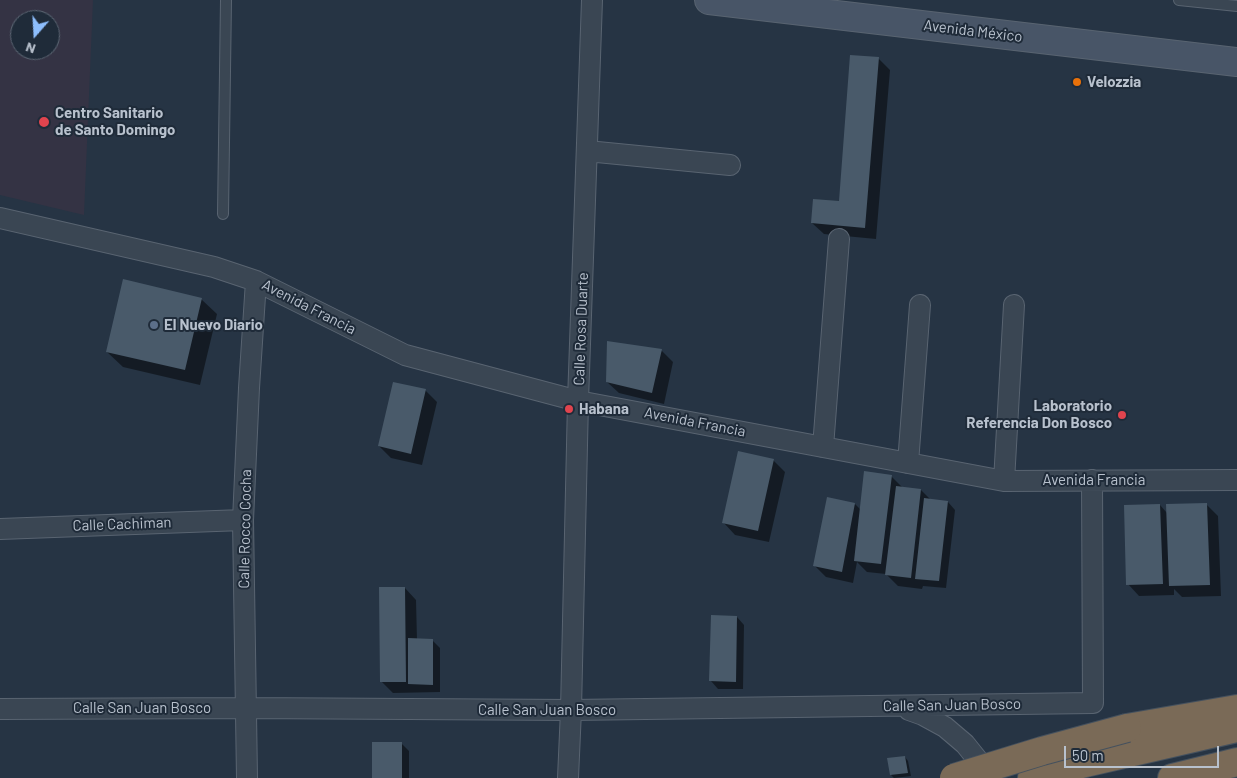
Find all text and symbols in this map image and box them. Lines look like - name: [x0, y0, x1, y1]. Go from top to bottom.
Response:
- north arrow: [10, 10, 60, 60]
- street label: Avenida México: [922, 16, 1024, 46]
- text: N: [23, 39, 37, 58]
- place label: Velozzia: [1087, 73, 1141, 91]
- marker: Velozzia: [1071, 76, 1083, 88]
- place label: Centro Sanitario de Santo Domingo: [55, 104, 175, 139]
- marker: Centro Sanitario de Santo Domingo: [37, 115, 51, 129]
- street label: Calle Rosa Duarte: [570, 272, 592, 386]
- street label: Avenida Francia: [259, 276, 359, 338]
- place label: El Nuevo Diario: [164, 316, 263, 334]
- marker: El Nuevo Diario: [148, 319, 160, 331]
- place label: Laboratorio Referencia Don Bosco: [966, 397, 1112, 432]
- place label: Habana: [579, 400, 629, 418]
- marker: Habana: [563, 403, 575, 415]
- street label: Avenida Francia: [643, 403, 747, 441]
- marker: Laboratorio Referencia Don Bosco: [1116, 409, 1128, 421]
- street label: Calle Rocco Cocha: [235, 469, 255, 589]
- street label: Avenida Francia: [1042, 471, 1146, 489]
- street label: Calle Cachiman: [72, 513, 172, 535]
- street label: Calle San Juan Bosco: [883, 695, 1021, 715]
- street label: Calle San Juan Bosco: [73, 699, 211, 717]
- street label: Calle San Juan Bosco: [478, 701, 616, 719]
- scale bar: [1067, 736, 1222, 768]
- text: 50 m: [1072, 746, 1104, 764]

